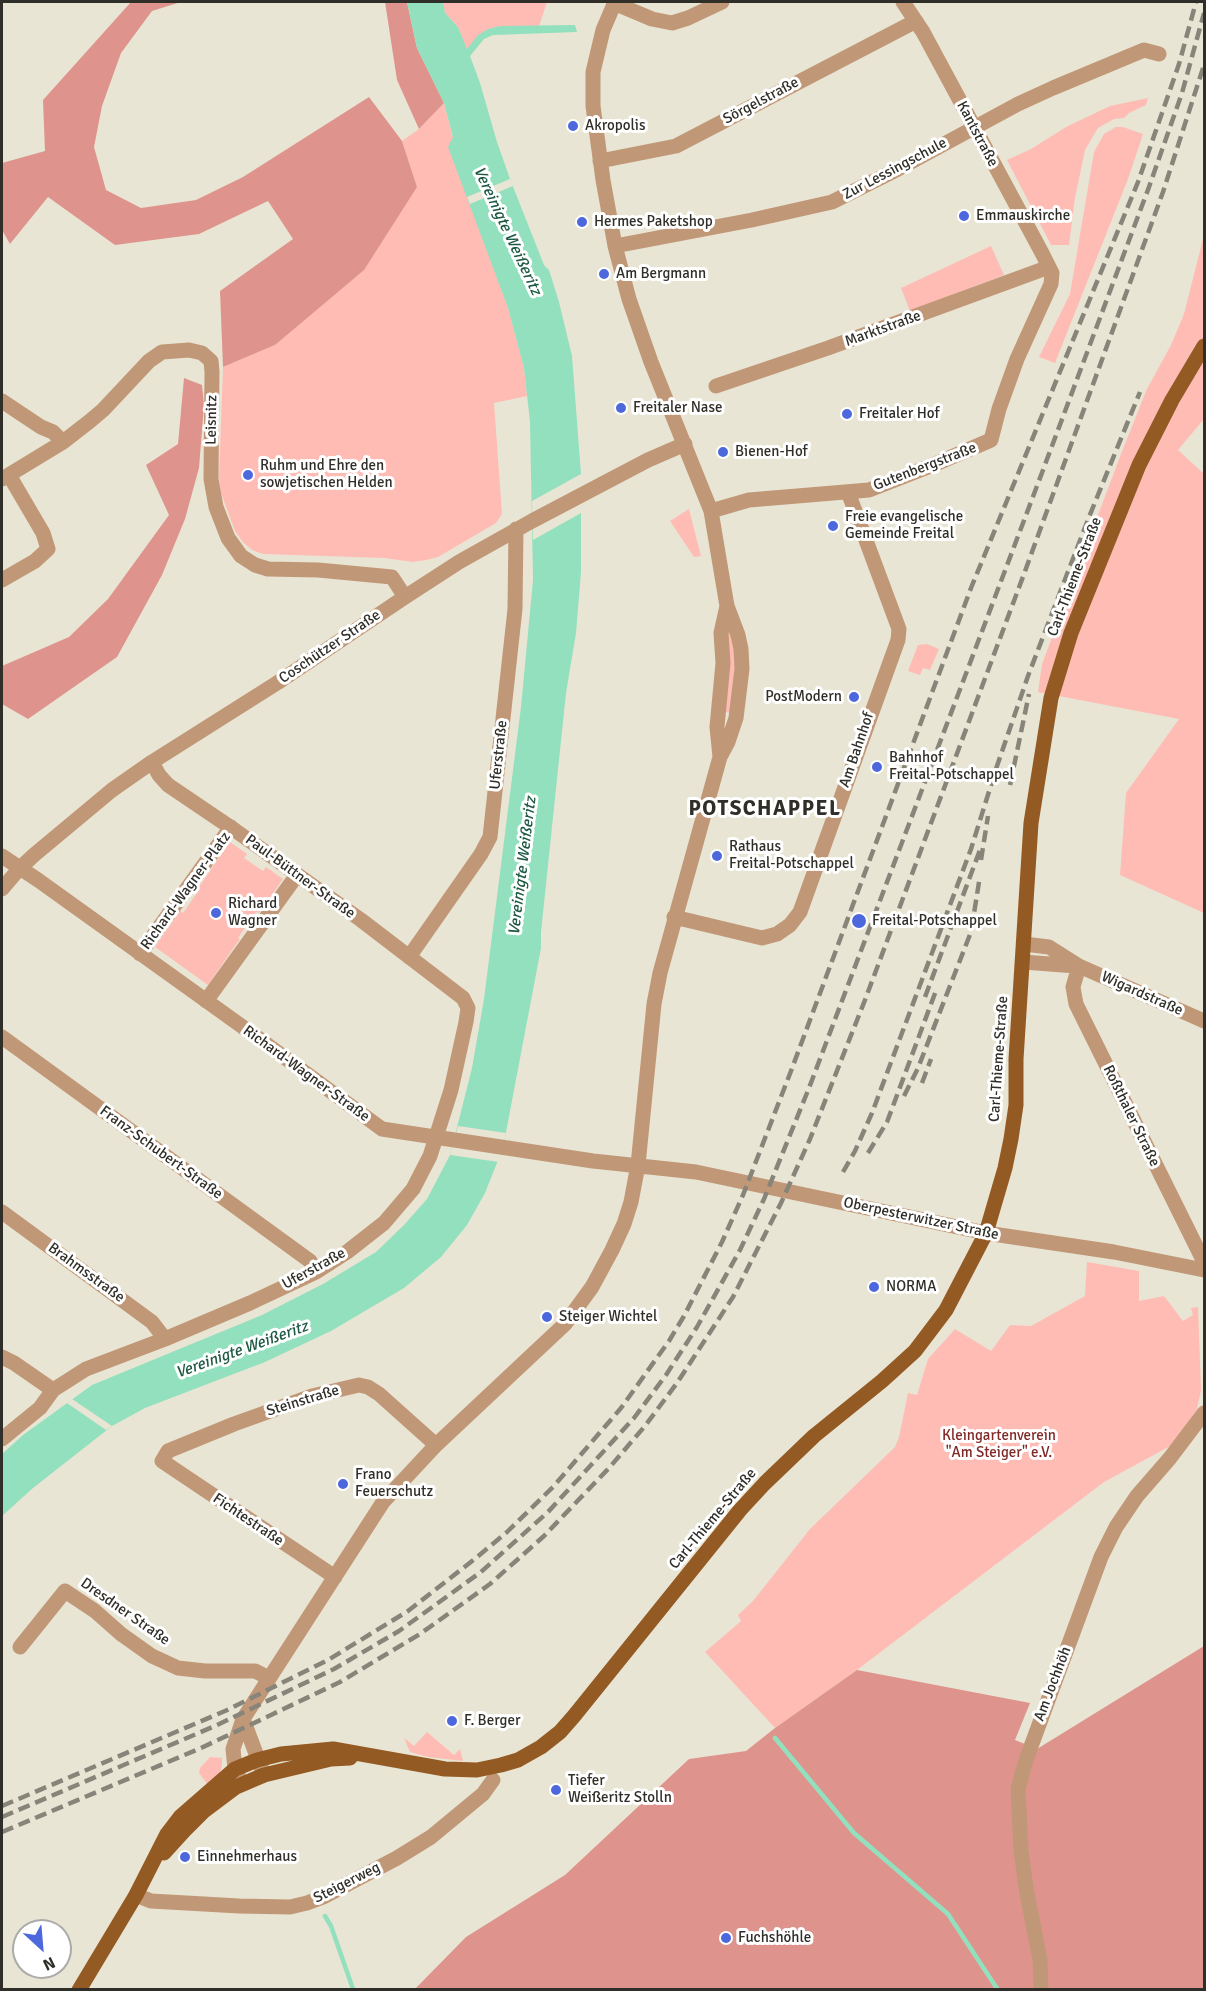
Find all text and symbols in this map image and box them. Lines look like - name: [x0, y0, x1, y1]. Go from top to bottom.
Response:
- street label: Sörgelstraße: [720, 74, 802, 128]
- street label: Kantstraße: [952, 98, 1002, 170]
- place label: Akropolis: [585, 117, 645, 135]
- marker: Akropolis: [566, 119, 580, 133]
- street label: Zur Lessingschule: [840, 134, 950, 204]
- water label: Vereinigte Weißeritz: [469, 164, 545, 298]
- place label: Emmauskirche: [976, 207, 1070, 225]
- marker: Emmauskirche: [957, 209, 971, 223]
- place label: Hermes Paketshop: [594, 213, 713, 231]
- marker: Hermes Paketshop: [575, 215, 589, 229]
- place label: Am Bergmann: [616, 265, 706, 283]
- marker: Am Bergmann: [597, 267, 611, 281]
- street label: Marktstraße: [842, 307, 924, 351]
- street label: Leisnitz: [203, 395, 221, 445]
- place label: Freitaler Nase: [633, 399, 723, 417]
- marker: Freitaler Nase: [614, 401, 628, 415]
- place label: Freitaler Hof: [859, 405, 939, 423]
- marker: Freitaler Hof: [840, 407, 854, 421]
- street label: Gutenbergstraße: [871, 439, 979, 495]
- place label: Bienen-Hof: [735, 443, 808, 461]
- marker: Bienen-Hof: [716, 445, 730, 459]
- place label: Ruhm und Ehre den sowjetischen Helden: [260, 457, 393, 492]
- marker: Ruhm und Ehre den sowjetischen Helden: [241, 468, 255, 482]
- place label: Freie evangelische Gemeinde Freital: [845, 508, 963, 543]
- street label: Carl-Thieme-Straße: [1044, 515, 1106, 639]
- marker: Freie evangelische Gemeinde Freital: [826, 519, 840, 533]
- street label: Coschützer Straße: [276, 606, 384, 688]
- place label: PostModern: [765, 688, 842, 706]
- marker: PostModern: [847, 690, 861, 704]
- street label: Am Bahnhof: [836, 710, 878, 790]
- street label: Uferstraße: [486, 719, 512, 791]
- place label: Bahnhof Freital-Potschappel: [889, 749, 1014, 784]
- marker: Bahnhof Freital-Potschappel: [870, 760, 884, 774]
- water label: Vereinigte Weißeritz: [505, 796, 541, 936]
- district label: POTSCHAPPEL: [688, 796, 842, 822]
- street label: Richard-Wagner-Platz: [137, 829, 235, 953]
- street label: Paul-Büttner-Straße: [242, 831, 358, 923]
- place label: Rathaus Freital-Potschappel: [729, 838, 854, 873]
- marker: Rathaus Freital-Potschappel: [710, 849, 724, 863]
- place label: Richard Wagner: [228, 895, 277, 930]
- marker: Richard Wagner: [209, 906, 223, 920]
- marker: Freital-Potschappel: [850, 912, 868, 930]
- place label: Freital-Potschappel: [872, 912, 997, 930]
- street label: Wigardstraße: [1098, 968, 1186, 1020]
- street label: Carl-Thieme-Straße: [986, 995, 1012, 1123]
- street label: Richard-Wagner-Straße: [239, 1022, 373, 1126]
- street label: Roßthaler Straße: [1099, 1062, 1163, 1170]
- street label: Franz-Schubert-Straße: [96, 1102, 226, 1204]
- street label: Oberpesterwitzer Straße: [842, 1194, 1000, 1244]
- street label: Brahmsstraße: [44, 1239, 128, 1307]
- street label: Uferstraße: [279, 1244, 349, 1294]
- place label: NORMA: [886, 1278, 936, 1296]
- marker: NORMA: [867, 1280, 881, 1294]
- place label: Steiger Wichtel: [559, 1308, 657, 1326]
- marker: Steiger Wichtel: [540, 1310, 554, 1324]
- water label: Vereinigte Weißeritz: [173, 1317, 311, 1383]
- street label: Steinstraße: [265, 1381, 341, 1421]
- park label: Kleingartenverein "Am Steiger" e.V.: [942, 1427, 1056, 1462]
- street label: Carl-Thieme-Straße: [666, 1465, 760, 1573]
- place label: Frano Feuerschutz: [355, 1466, 433, 1501]
- marker: Frano Feuerschutz: [336, 1477, 350, 1491]
- street label: Fichtestraße: [209, 1490, 287, 1550]
- street label: Dresdner Straße: [77, 1575, 173, 1649]
- street label: Am Jochhöh: [1031, 1644, 1075, 1724]
- place label: F. Berger: [464, 1712, 521, 1730]
- marker: F. Berger: [445, 1714, 459, 1728]
- place label: Tiefer Weißeritz Stolln: [568, 1772, 672, 1807]
- marker: Tiefer Weißeritz Stolln: [549, 1783, 563, 1797]
- place label: Einnehmerhaus: [197, 1848, 297, 1866]
- marker: Einnehmerhaus: [178, 1850, 192, 1864]
- street label: Steigerweg: [311, 1859, 383, 1907]
- north arrow: [12, 1919, 72, 1979]
- place label: Fuchshöhle: [738, 1929, 811, 1947]
- marker: Fuchshöhle: [719, 1931, 733, 1945]
- text: N: [40, 1952, 58, 1975]

